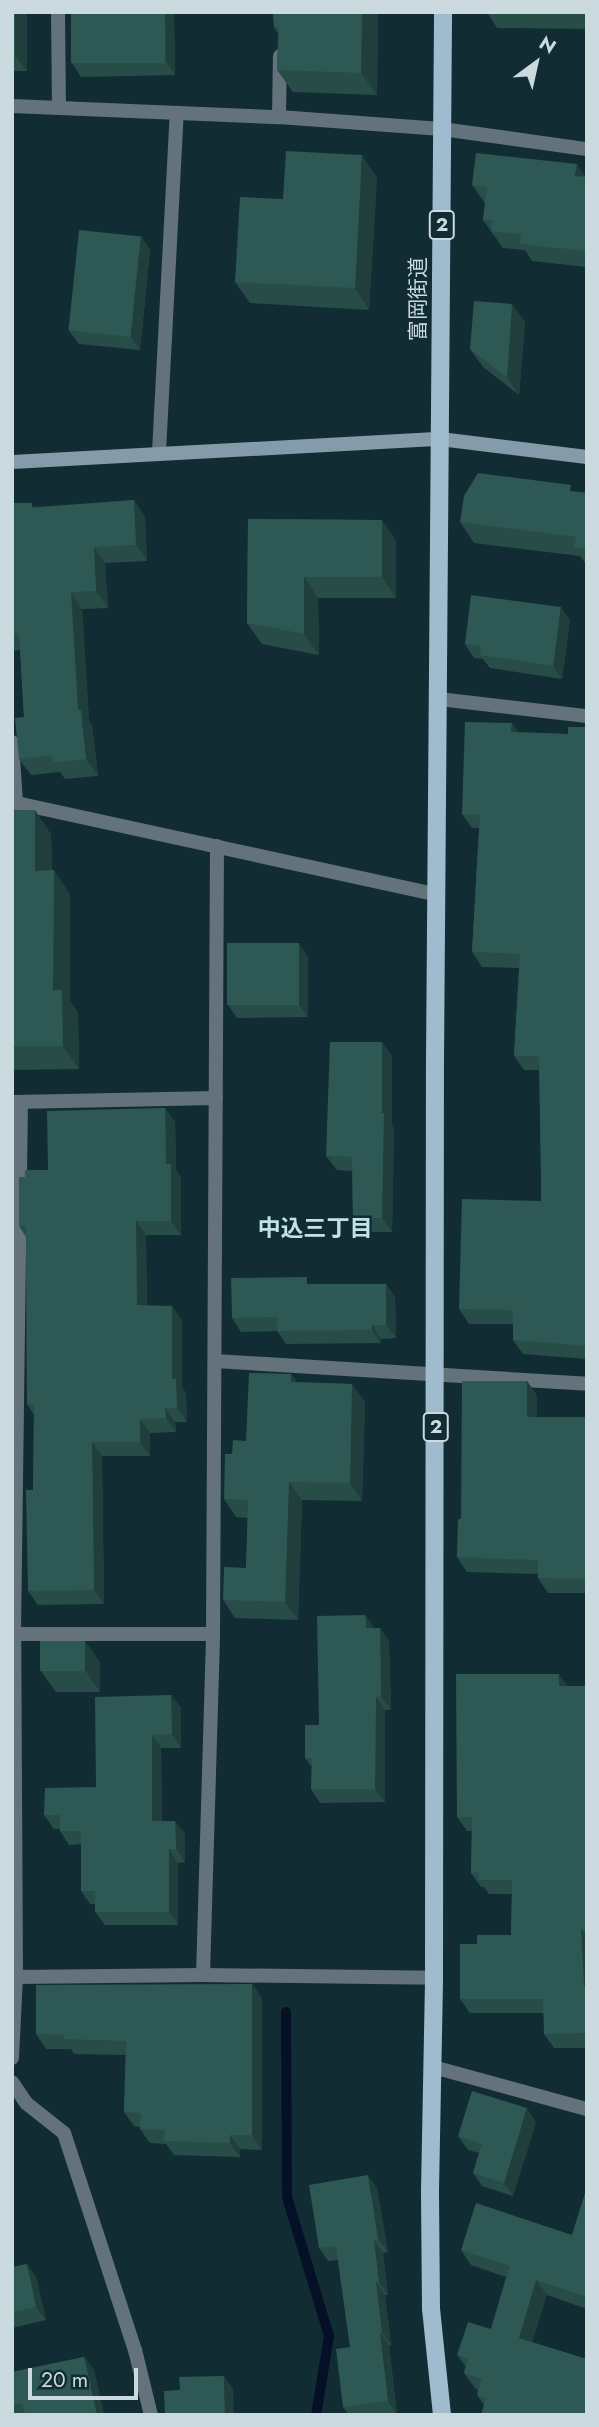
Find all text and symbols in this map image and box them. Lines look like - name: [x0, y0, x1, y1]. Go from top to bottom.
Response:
- north arrow: [501, 28, 571, 98]
- text: N: [534, 30, 561, 60]
- road number: 2: [428, 210, 456, 241]
- street label: 富岡街道: [405, 257, 431, 341]
- district label: 中込三丁目: [258, 1214, 372, 1242]
- road number: 2: [422, 1412, 450, 1442]
- scale bar: [32, 2354, 142, 2398]
- text: 20 m: [41, 2365, 88, 2395]

